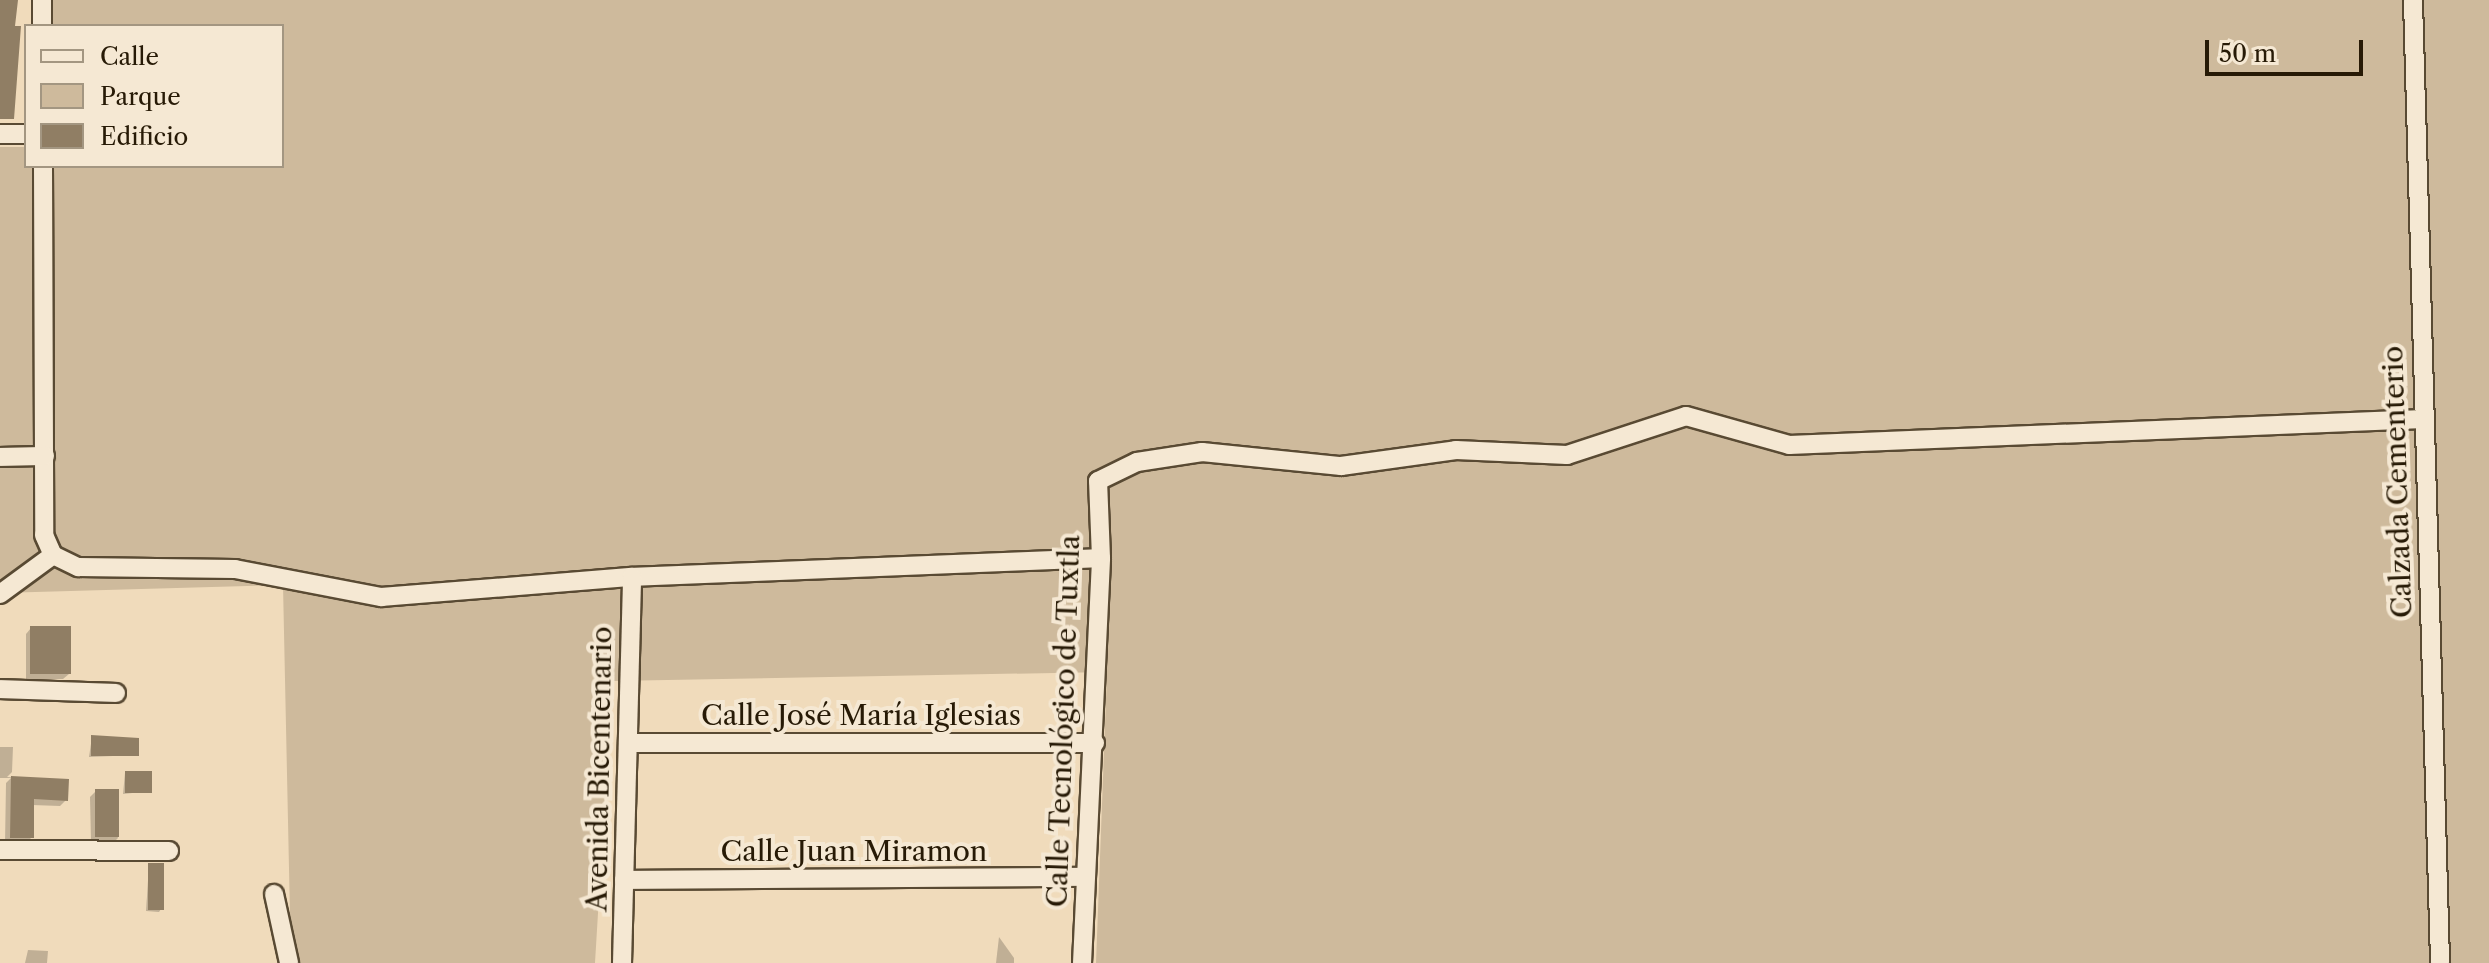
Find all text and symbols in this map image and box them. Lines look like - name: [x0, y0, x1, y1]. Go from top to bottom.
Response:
- legend: [24, 24, 284, 168]
- scale bar: [2209, 24, 2367, 74]
- text: 50 m: [2219, 39, 2276, 68]
- text: Calle: [100, 42, 159, 71]
- text: Parque: [100, 82, 181, 111]
- text: Edificio: [100, 122, 188, 151]
- street label: Calzada Cementerio: [2375, 345, 2419, 619]
- street label: Calle Tecnológico de Tuxtla: [1040, 533, 1086, 909]
- street label: Avenida Bicentenario: [580, 626, 618, 912]
- street label: Calle José María Iglesias: [701, 698, 1021, 732]
- street label: Calle Juan Miramon: [721, 834, 987, 868]

